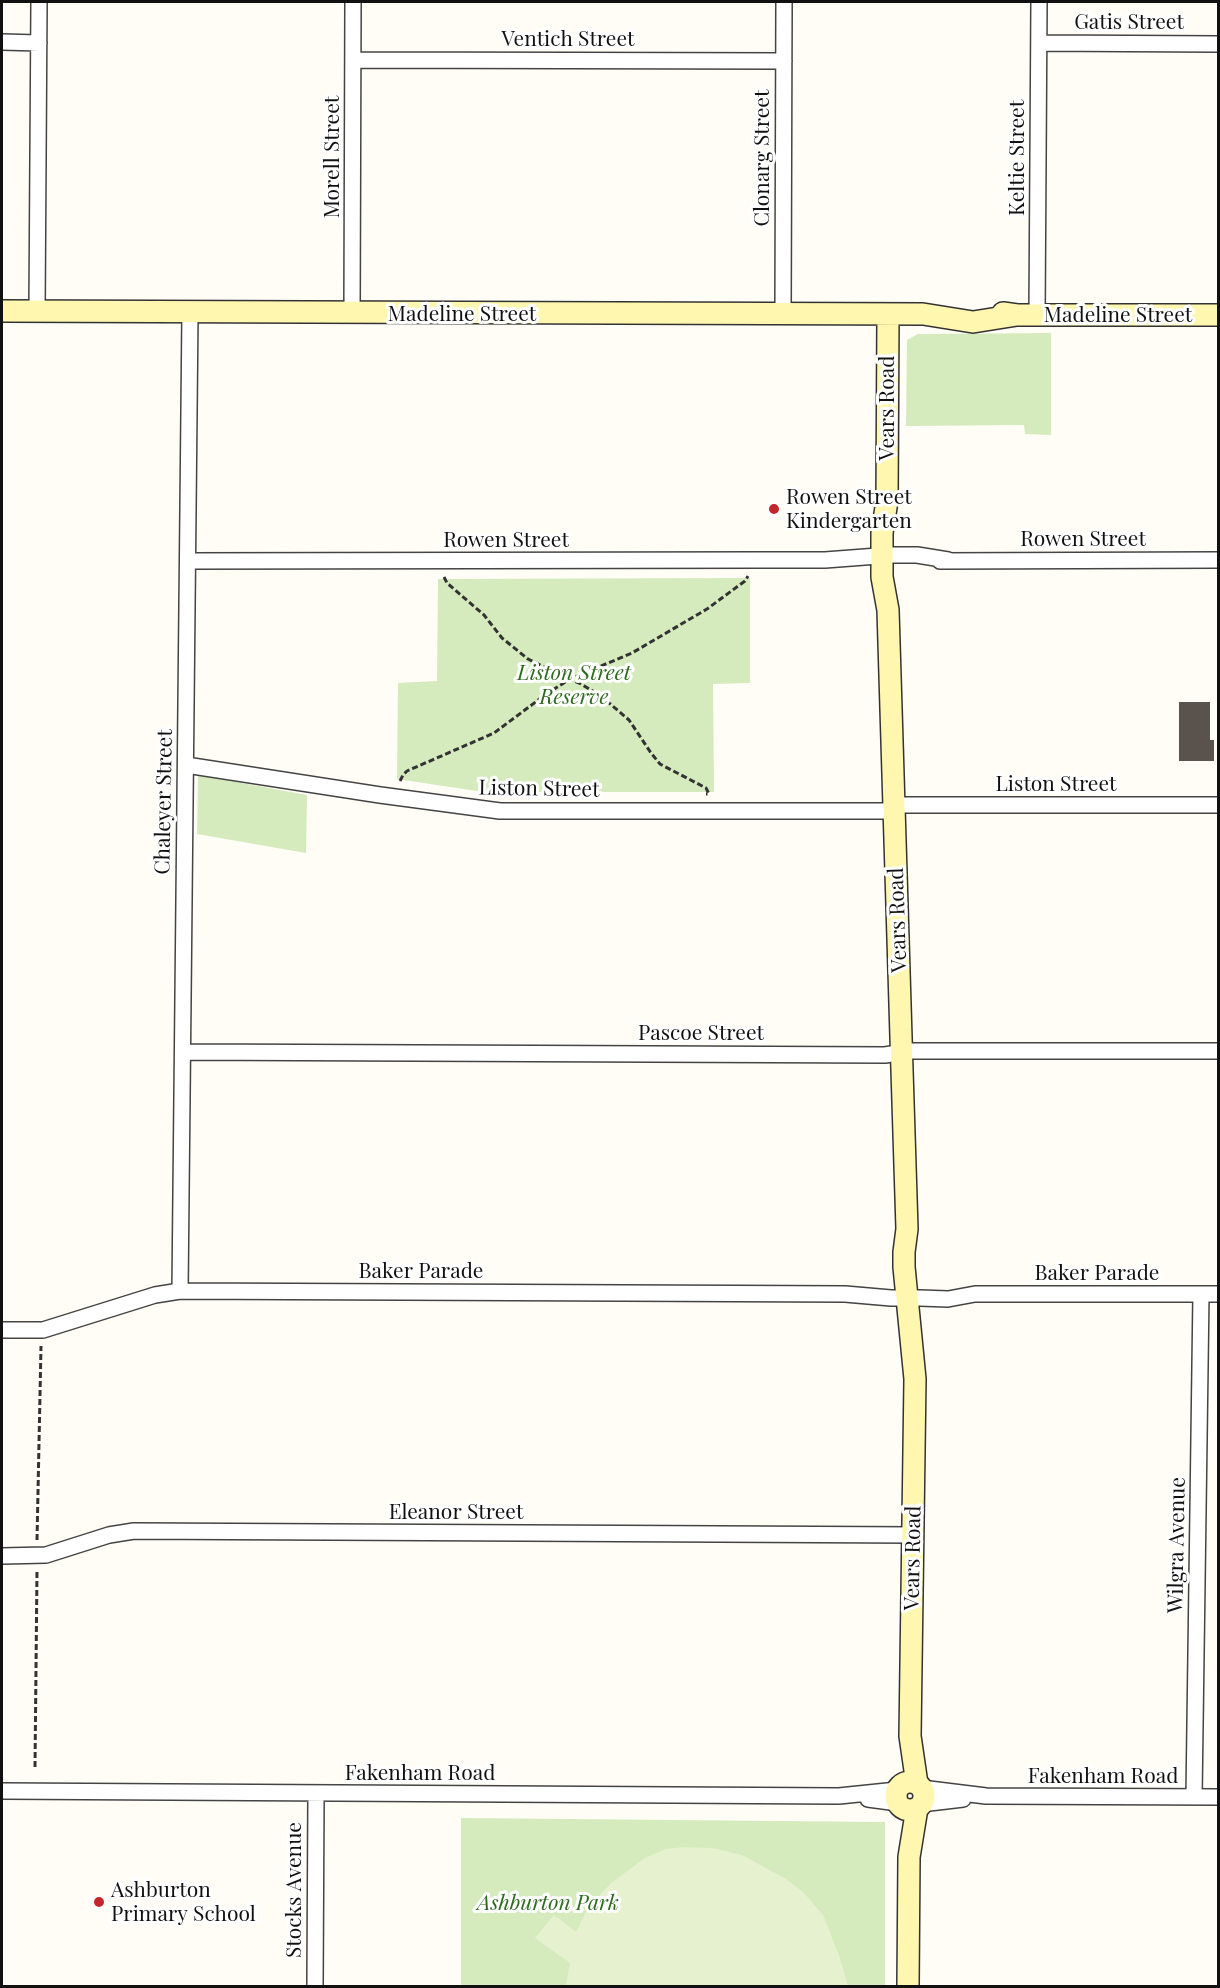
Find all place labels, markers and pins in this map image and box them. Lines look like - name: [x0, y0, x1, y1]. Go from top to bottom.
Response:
- place label: Rowen Street Kindergarten: [786, 484, 912, 534]
- marker: Rowen Street Kindergarten: [767, 502, 781, 516]
- place label: Ashburton Primary School: [111, 1877, 256, 1927]
- marker: Ashburton Primary School: [92, 1895, 106, 1909]

